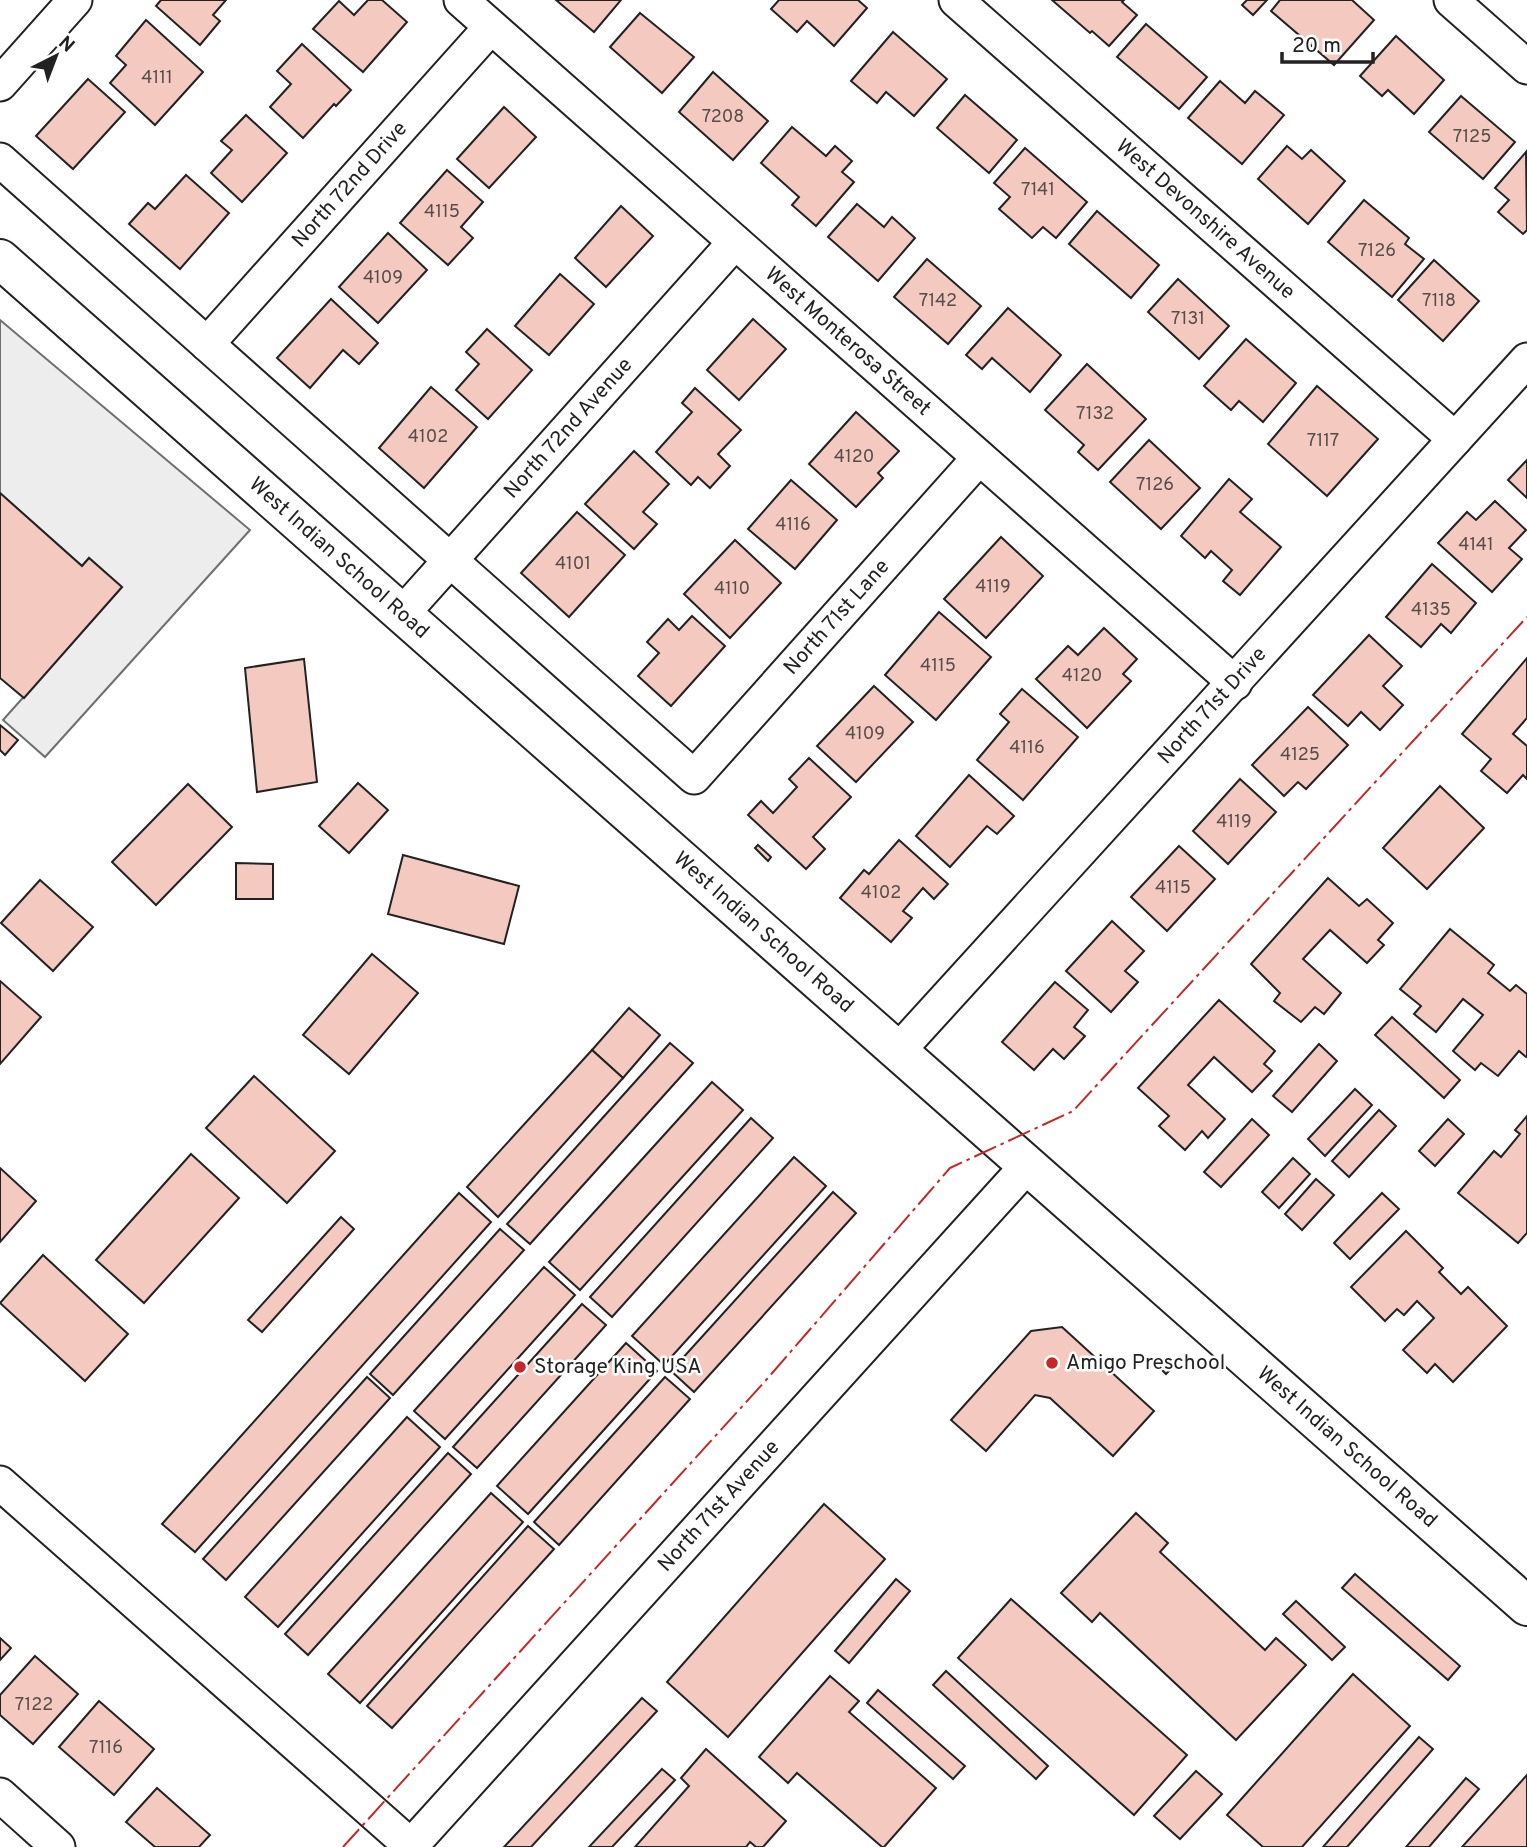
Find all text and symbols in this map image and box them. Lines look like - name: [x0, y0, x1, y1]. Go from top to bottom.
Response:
- north arrow: [21, 21, 91, 91]
- scale bar: [1282, 21, 1373, 65]
- text: N: [53, 31, 79, 58]
- text: 20 m: [1292, 33, 1341, 60]
- house number: 4111: [141, 67, 173, 90]
- house number: 7208: [702, 106, 744, 129]
- street label: North 72nd Drive: [286, 116, 413, 253]
- house number: 7125: [1453, 126, 1491, 149]
- street label: West Devonshire Avenue: [1110, 133, 1301, 306]
- house number: 7141: [1021, 179, 1055, 202]
- house number: 4115: [424, 201, 460, 224]
- house number: 7126: [1358, 240, 1396, 263]
- street label: West Monterosa Street: [759, 261, 937, 422]
- house number: 4109: [363, 267, 403, 290]
- house number: 7142: [919, 290, 957, 313]
- house number: 7118: [1422, 290, 1456, 313]
- house number: 7131: [1171, 308, 1205, 331]
- street label: North 72nd Avenue: [498, 352, 639, 504]
- house number: 7132: [1076, 403, 1114, 426]
- house number: 4102: [408, 426, 448, 449]
- house number: 7117: [1307, 430, 1339, 453]
- house number: 4120: [834, 446, 874, 469]
- street label: West Indian School Road: [243, 471, 435, 645]
- house number: 7126: [1136, 474, 1174, 497]
- house number: 4116: [775, 514, 811, 537]
- house number: 4141: [1458, 534, 1494, 557]
- house number: 4101: [555, 553, 591, 576]
- street label: North 71st Lane: [778, 554, 896, 681]
- house number: 4119: [975, 576, 1011, 599]
- house number: 4110: [714, 578, 750, 601]
- house number: 4135: [1411, 599, 1451, 622]
- street label: North 71st Drive: [1152, 641, 1273, 770]
- house number: 4115: [920, 655, 956, 678]
- house number: 4120: [1062, 665, 1102, 688]
- house number: 4109: [845, 723, 885, 746]
- house number: 4116: [1009, 737, 1045, 760]
- house number: 4125: [1280, 744, 1320, 767]
- house number: 4119: [1216, 811, 1252, 834]
- street label: West Indian School Road: [668, 846, 859, 1019]
- house number: 4115: [1155, 877, 1191, 900]
- house number: 4102: [861, 882, 901, 905]
- place label: Amigo Preschool: [1066, 1350, 1225, 1377]
- place label: Storage King USA: [534, 1354, 702, 1381]
- marker: Amigo Preschool: [1044, 1355, 1060, 1371]
- marker: Storage King USA: [512, 1359, 528, 1375]
- street label: West Indian School Road: [1251, 1360, 1443, 1534]
- street label: North 71st Avenue: [652, 1434, 786, 1578]
- house number: 7122: [15, 1694, 53, 1717]
- house number: 7116: [89, 1737, 123, 1760]

